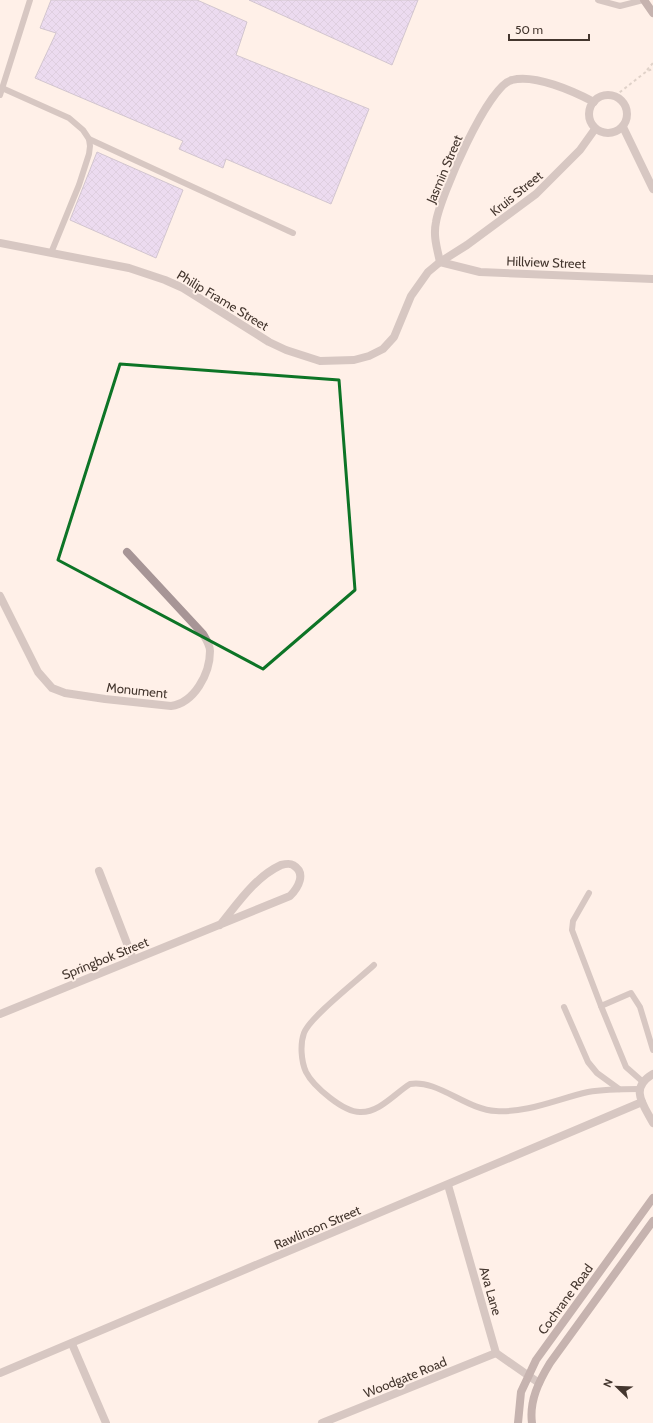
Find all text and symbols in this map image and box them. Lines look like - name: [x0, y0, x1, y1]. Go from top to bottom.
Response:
- scale bar: [509, 16, 589, 42]
- text: 50 m: [515, 22, 543, 37]
- street label: Jasmin Street: [422, 132, 466, 206]
- street label: Kruis Street: [487, 167, 546, 219]
- street label: Hillview Street: [506, 253, 587, 271]
- street label: Philip Frame Street: [174, 266, 272, 334]
- street label: Monument: [106, 679, 169, 701]
- street label: Springbok Street: [59, 933, 151, 983]
- street label: Rawlinson Street: [271, 1201, 363, 1252]
- street label: Cochrane Road: [534, 1261, 596, 1337]
- street label: Ava Lane: [476, 1265, 506, 1317]
- street label: Woodgate Road: [361, 1353, 449, 1401]
- north arrow: [597, 1367, 637, 1407]
- text: N: [600, 1377, 616, 1389]

